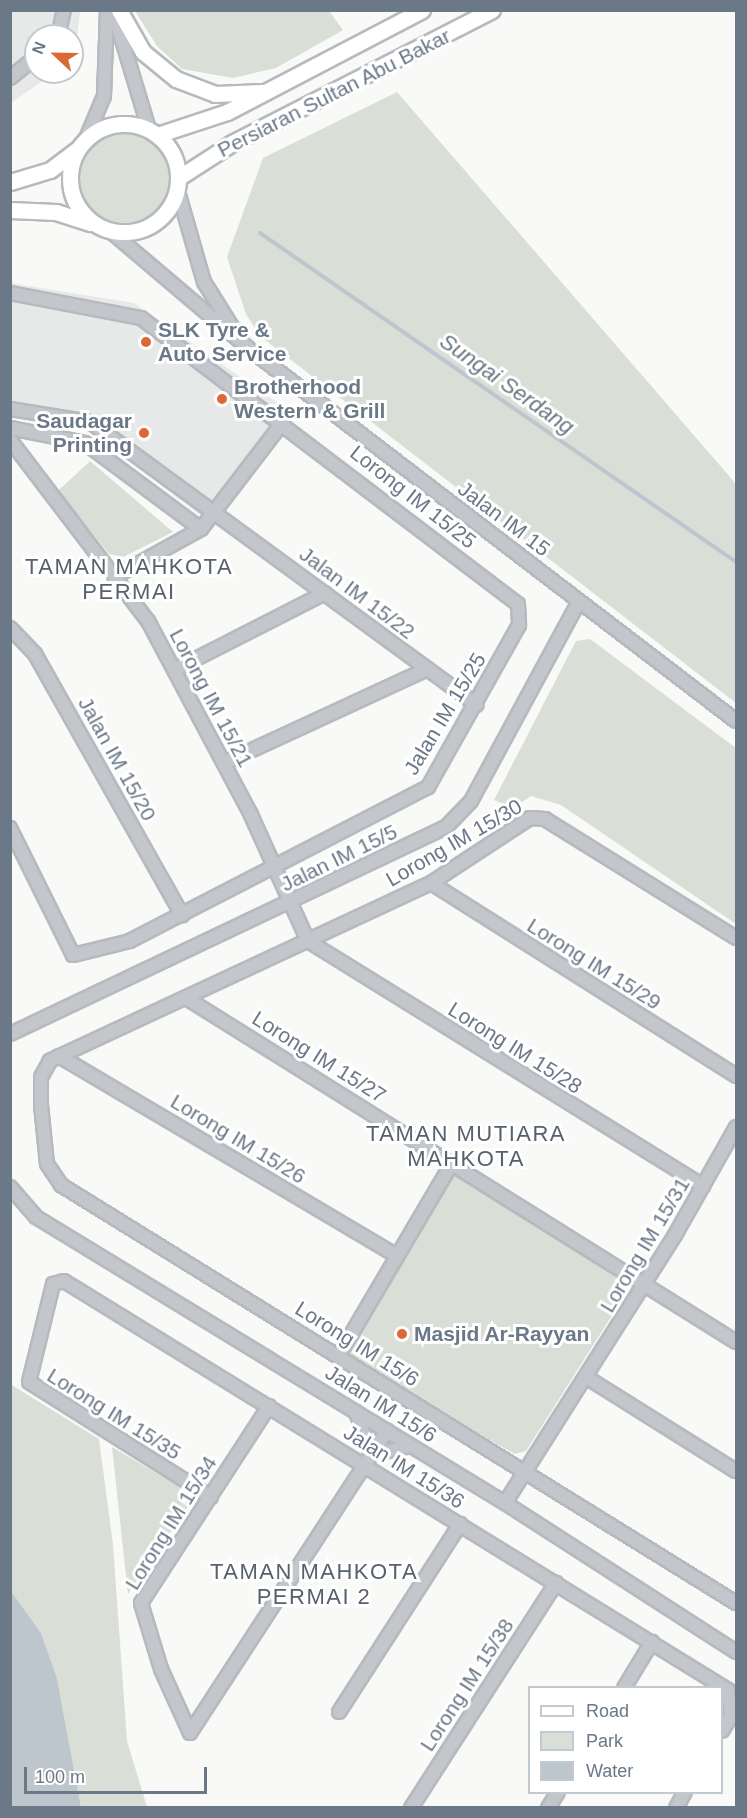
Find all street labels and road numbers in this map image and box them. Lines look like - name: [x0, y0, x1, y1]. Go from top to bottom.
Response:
- street label: Persiaran Sultan Abu Bakar: [213, 23, 455, 163]
- street label: Lorong IM 15/25: [345, 440, 481, 554]
- street label: Jalan IM 15: [453, 476, 555, 562]
- street label: Jalan IM 15/22: [294, 541, 420, 645]
- street label: Lorong IM 15/21: [164, 625, 258, 771]
- street label: Jalan IM 15/25: [399, 648, 491, 780]
- street label: Jalan IM 15/20: [73, 693, 161, 825]
- street label: Lorong IM 15/30: [381, 794, 527, 892]
- street label: Jalan IM 15/5: [277, 819, 401, 897]
- street label: Lorong IM 15/29: [522, 913, 666, 1015]
- street label: Lorong IM 15/28: [443, 997, 587, 1099]
- street label: Lorong IM 15/27: [247, 1006, 391, 1108]
- street label: Lorong IM 15/26: [166, 1089, 310, 1189]
- street label: Lorong IM 15/31: [595, 1173, 695, 1317]
- street label: Lorong IM 15/6: [290, 1296, 424, 1392]
- street label: Jalan IM 15/6: [321, 1360, 441, 1448]
- street label: Lorong IM 15/35: [42, 1363, 186, 1465]
- street label: Jalan IM 15/36: [339, 1420, 469, 1514]
- street label: Lorong IM 15/34: [120, 1451, 222, 1595]
- street label: Lorong IM 15/38: [415, 1614, 519, 1756]

